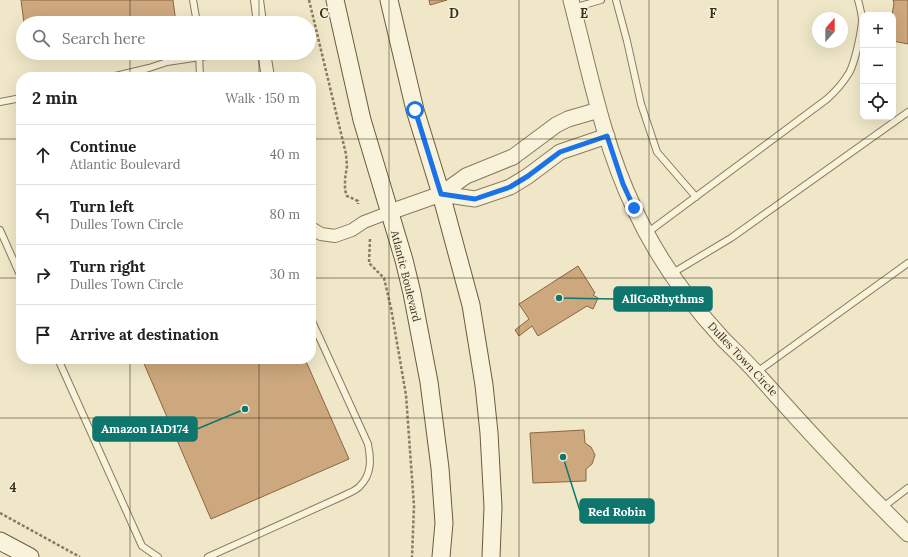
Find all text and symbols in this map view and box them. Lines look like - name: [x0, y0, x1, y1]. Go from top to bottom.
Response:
- text: C: [320, 5, 329, 22]
- text: D: [449, 5, 459, 22]
- text: E: [580, 5, 588, 22]
- text: F: [709, 5, 717, 22]
- north arrow: [812, 12, 848, 48]
- map controls: [860, 12, 896, 120]
- button: +: [860, 12, 896, 48]
- search box: [16, 16, 316, 60]
- icon: search: [30, 27, 52, 49]
- text: Search here: [62, 29, 145, 48]
- button: −: [860, 48, 896, 84]
- button: locate: [860, 84, 896, 120]
- text: 2 min: [32, 87, 78, 109]
- text: Walk · 150 m: [225, 90, 300, 107]
- route start: [406, 101, 424, 119]
- text: Continue: [70, 137, 136, 156]
- icon: ahead: [32, 144, 54, 166]
- text: 40 m: [270, 146, 300, 163]
- text: Atlantic Boulevard: [70, 156, 181, 173]
- text: Turn left: [70, 197, 134, 216]
- route end: [625, 199, 643, 217]
- icon: left: [32, 204, 54, 226]
- text: 80 m: [270, 206, 300, 223]
- text: Dulles Town Circle: [70, 216, 184, 233]
- street label: Atlantic Boulevard: [388, 228, 424, 323]
- text: Turn right: [70, 257, 146, 276]
- icon: right: [32, 264, 54, 286]
- text: 30 m: [270, 266, 300, 283]
- text: Dulles Town Circle: [70, 276, 184, 293]
- callout: AllGoRhythms: [614, 287, 712, 311]
- text: AllGoRhythms: [622, 291, 704, 306]
- street label: Dulles Town Circle: [705, 319, 781, 399]
- icon: arrive: [32, 324, 54, 346]
- text: Arrive at destination: [70, 325, 219, 344]
- callout: Amazon IAD174: [93, 417, 197, 441]
- text: Amazon IAD174: [101, 421, 189, 436]
- text: 4: [9, 479, 17, 496]
- callout: Red Robin: [580, 499, 654, 523]
- text: Red Robin: [588, 504, 646, 519]

